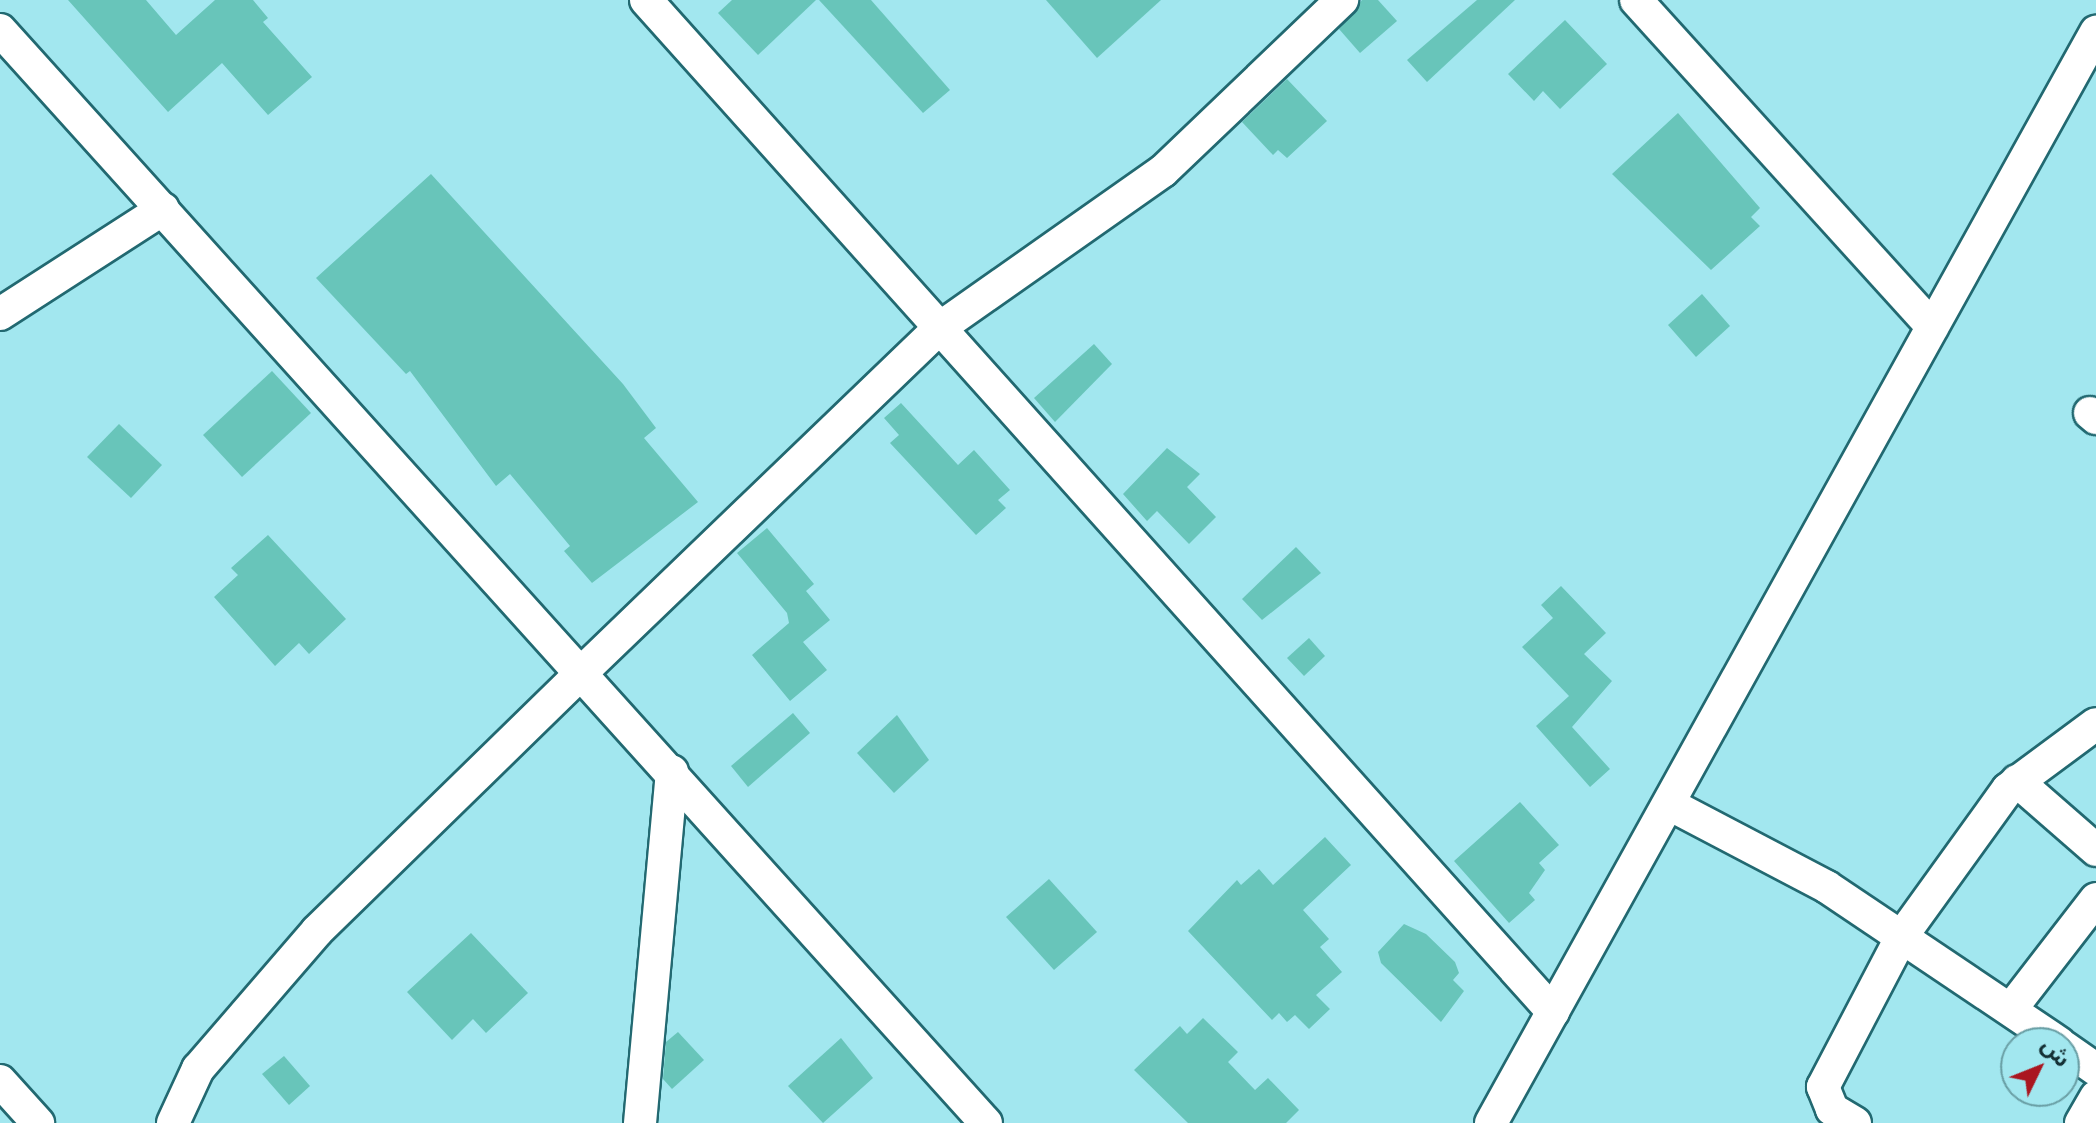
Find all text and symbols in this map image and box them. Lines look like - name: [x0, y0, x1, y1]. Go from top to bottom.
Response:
- north arrow: [2000, 1027, 2080, 1107]
- text: ش: [2034, 1030, 2078, 1074]

